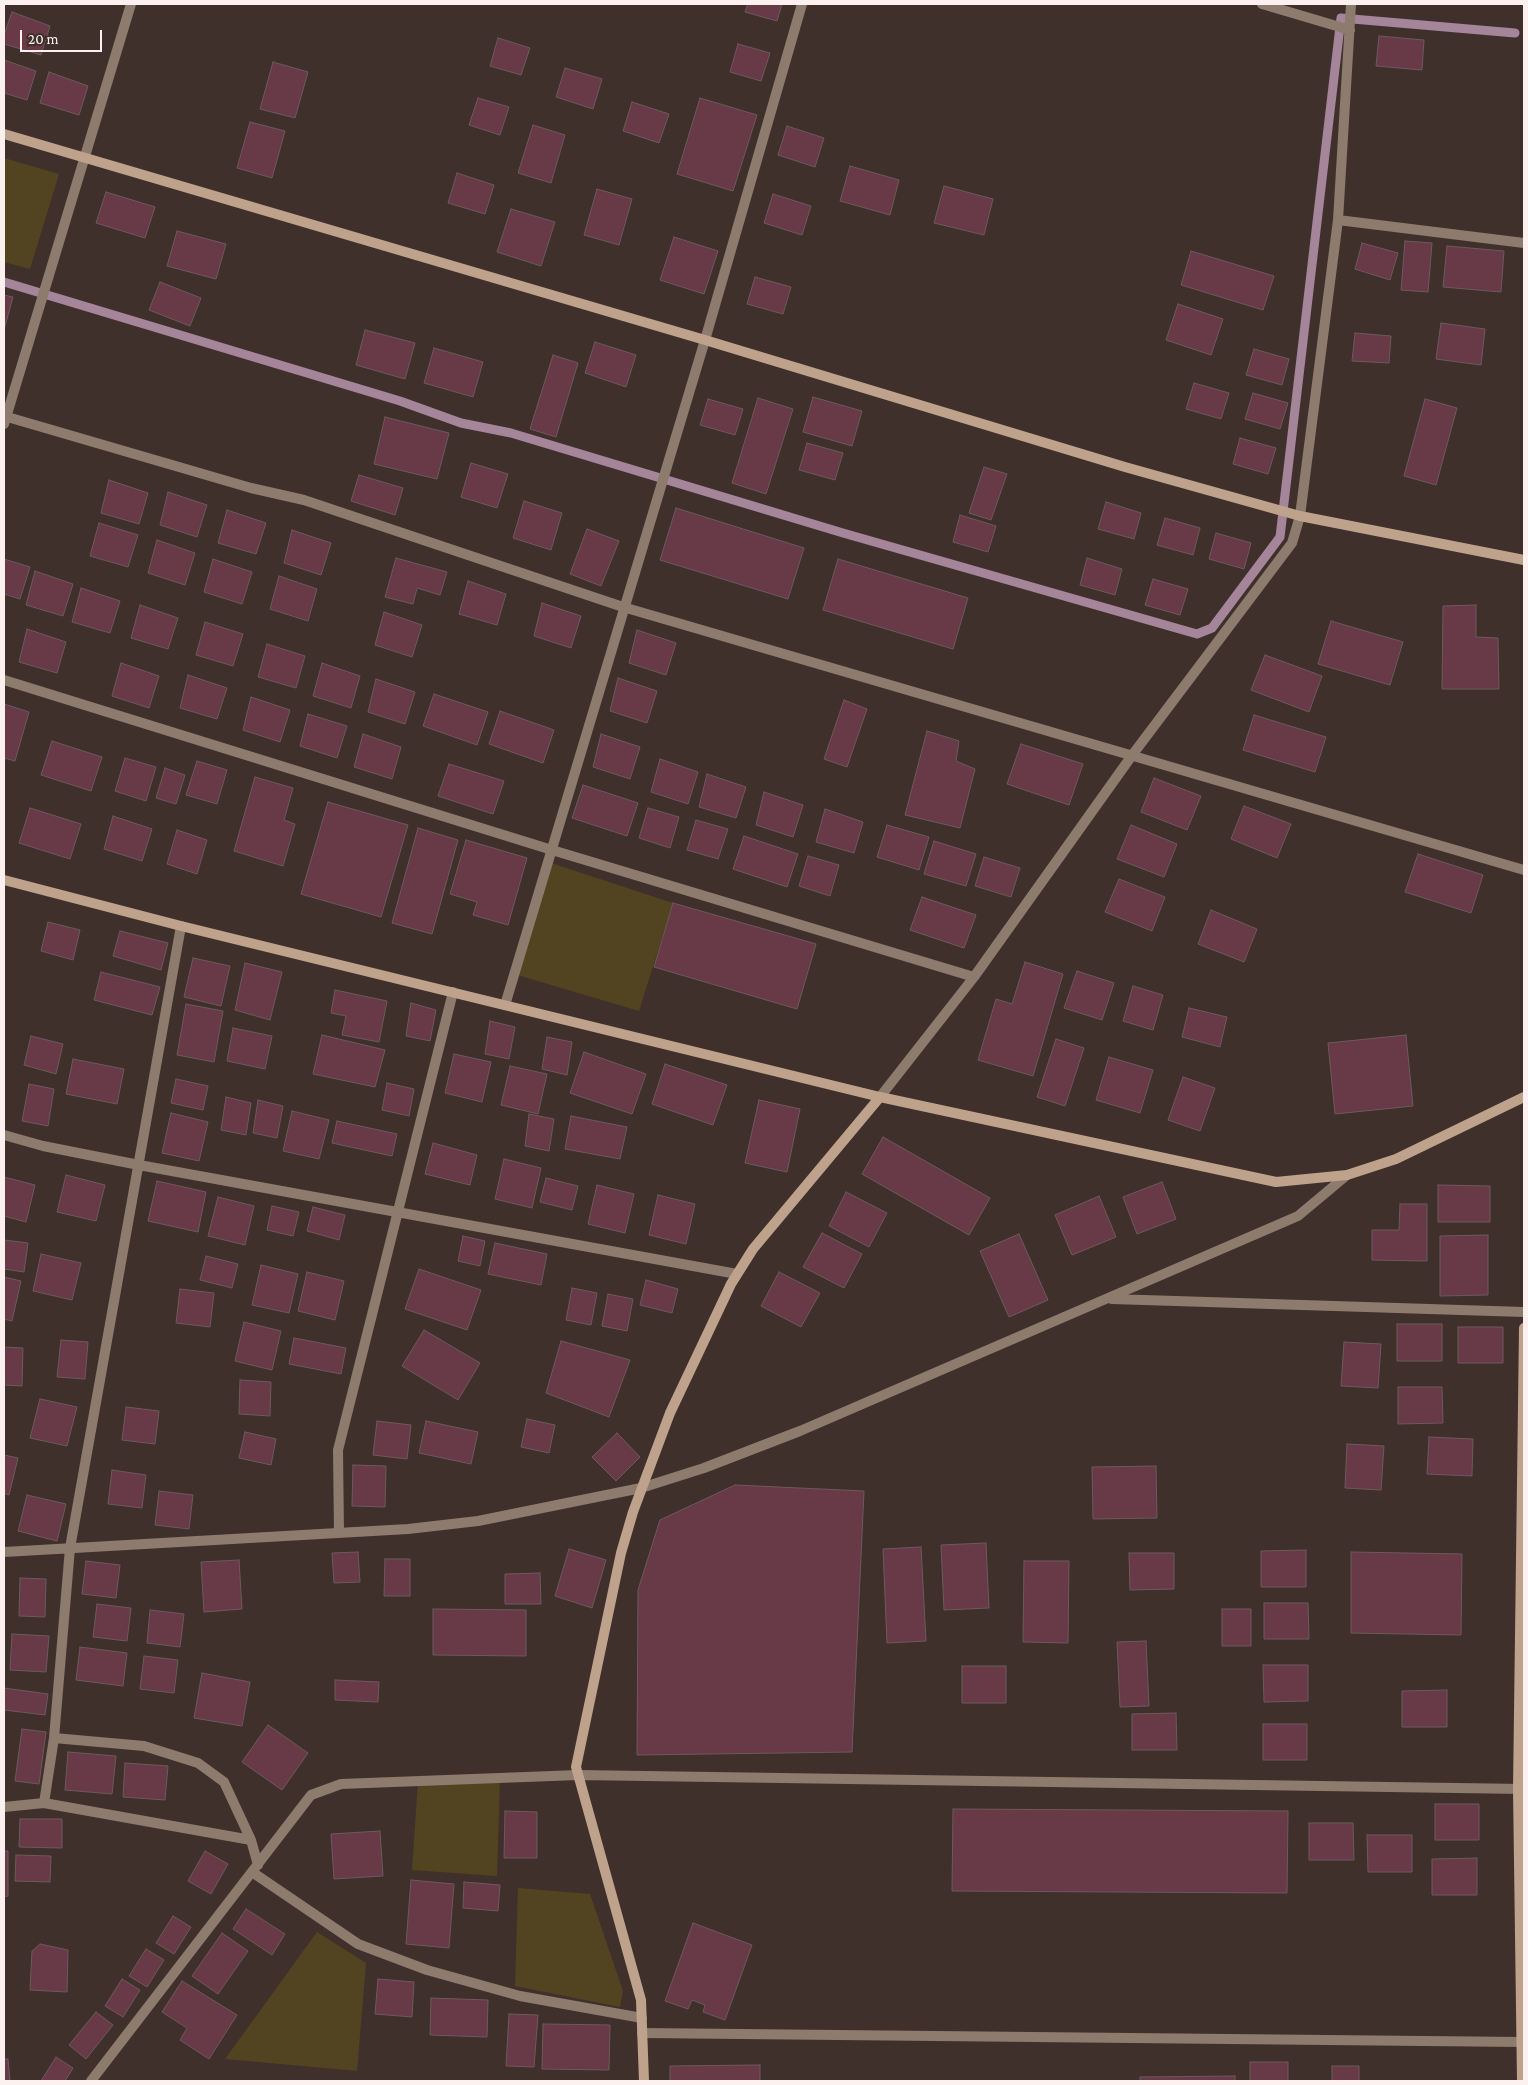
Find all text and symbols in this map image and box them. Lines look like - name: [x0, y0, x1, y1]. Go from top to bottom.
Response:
- scale bar: [22, 20, 105, 52]
- text: 20 m: [28, 31, 59, 47]

